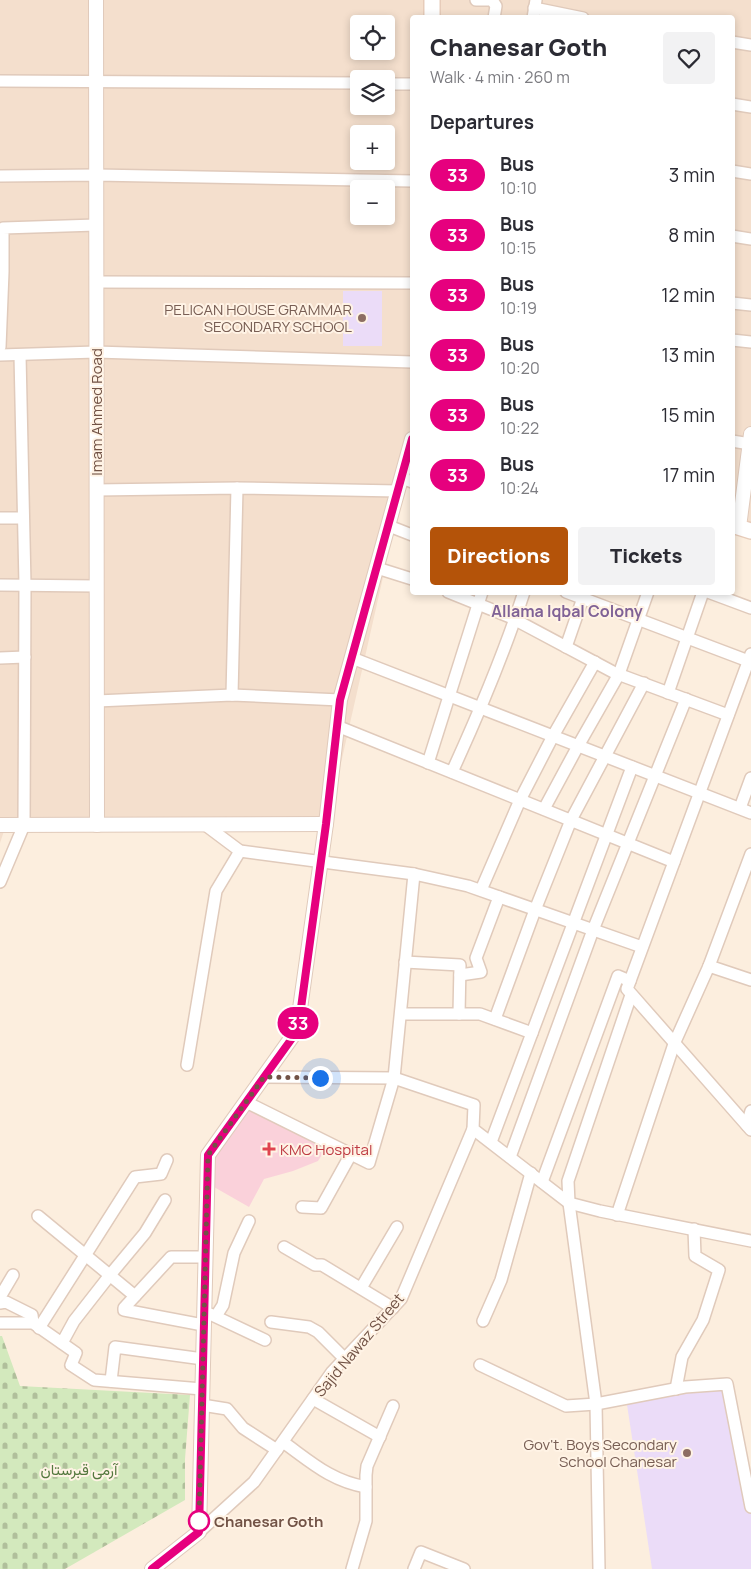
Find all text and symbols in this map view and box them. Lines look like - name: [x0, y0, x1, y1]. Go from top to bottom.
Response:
- map controls: [350, 15, 395, 225]
- button: locate: [350, 15, 395, 60]
- text: Chanesar Goth: [430, 30, 607, 63]
- button: heart: [663, 32, 715, 84]
- text: Walk · 4 min · 260 m: [430, 66, 570, 88]
- button: layers: [350, 70, 395, 115]
- text: Departures: [430, 109, 534, 135]
- button: +: [350, 125, 395, 170]
- text: Bus: [500, 151, 534, 177]
- text: 3 min: [669, 162, 715, 188]
- text: 33: [447, 163, 468, 187]
- text: 10:10: [500, 177, 537, 199]
- button: −: [350, 180, 395, 225]
- text: Bus: [500, 211, 534, 237]
- text: 8 min: [668, 222, 715, 248]
- text: 33: [447, 223, 468, 247]
- text: 10:15: [500, 237, 536, 259]
- text: Bus: [500, 271, 534, 297]
- text: 12 min: [661, 282, 715, 308]
- text: 33: [447, 283, 468, 307]
- text: 10:19: [500, 297, 537, 319]
- place label: PELICAN HOUSE GRAMMAR SECONDARY SCHOOL: [164, 299, 352, 337]
- marker: PELICAN HOUSE GRAMMAR SECONDARY SCHOOL: [356, 312, 368, 324]
- text: Bus: [500, 331, 534, 357]
- text: 13 min: [661, 342, 715, 368]
- text: 33: [447, 343, 468, 367]
- street label: Imam Ahmed Road: [86, 348, 107, 476]
- text: 10:20: [500, 357, 540, 379]
- text: Bus: [500, 391, 534, 417]
- text: 15 min: [661, 402, 715, 428]
- text: 33: [447, 403, 468, 427]
- text: 10:22: [500, 417, 539, 439]
- text: Bus: [500, 451, 534, 477]
- text: 17 min: [662, 462, 715, 488]
- text: 33: [447, 463, 468, 487]
- text: 10:24: [500, 477, 539, 499]
- button: Directions: [430, 527, 568, 585]
- button: Tickets: [578, 527, 715, 585]
- district label: Allama Iqbal Colony: [491, 600, 643, 622]
- line badge: 33: [276, 1007, 320, 1039]
- text: 33: [288, 1011, 308, 1035]
- your location: [308, 1066, 333, 1091]
- place label: KMC Hospital: [280, 1139, 372, 1160]
- marker: KMC Hospital: [262, 1142, 276, 1156]
- street label: Sajid Nawaz Street: [309, 1289, 409, 1401]
- place label: Gov't. Boys Secondary School Chanesar: [523, 1434, 678, 1472]
- marker: Gov't. Boys Secondary School Chanesar: [681, 1447, 693, 1459]
- park label: آرمی قبرستان: [41, 1459, 119, 1480]
- marker: Chanesar Goth: [188, 1510, 210, 1532]
- place label: Chanesar Goth: [214, 1511, 323, 1532]

